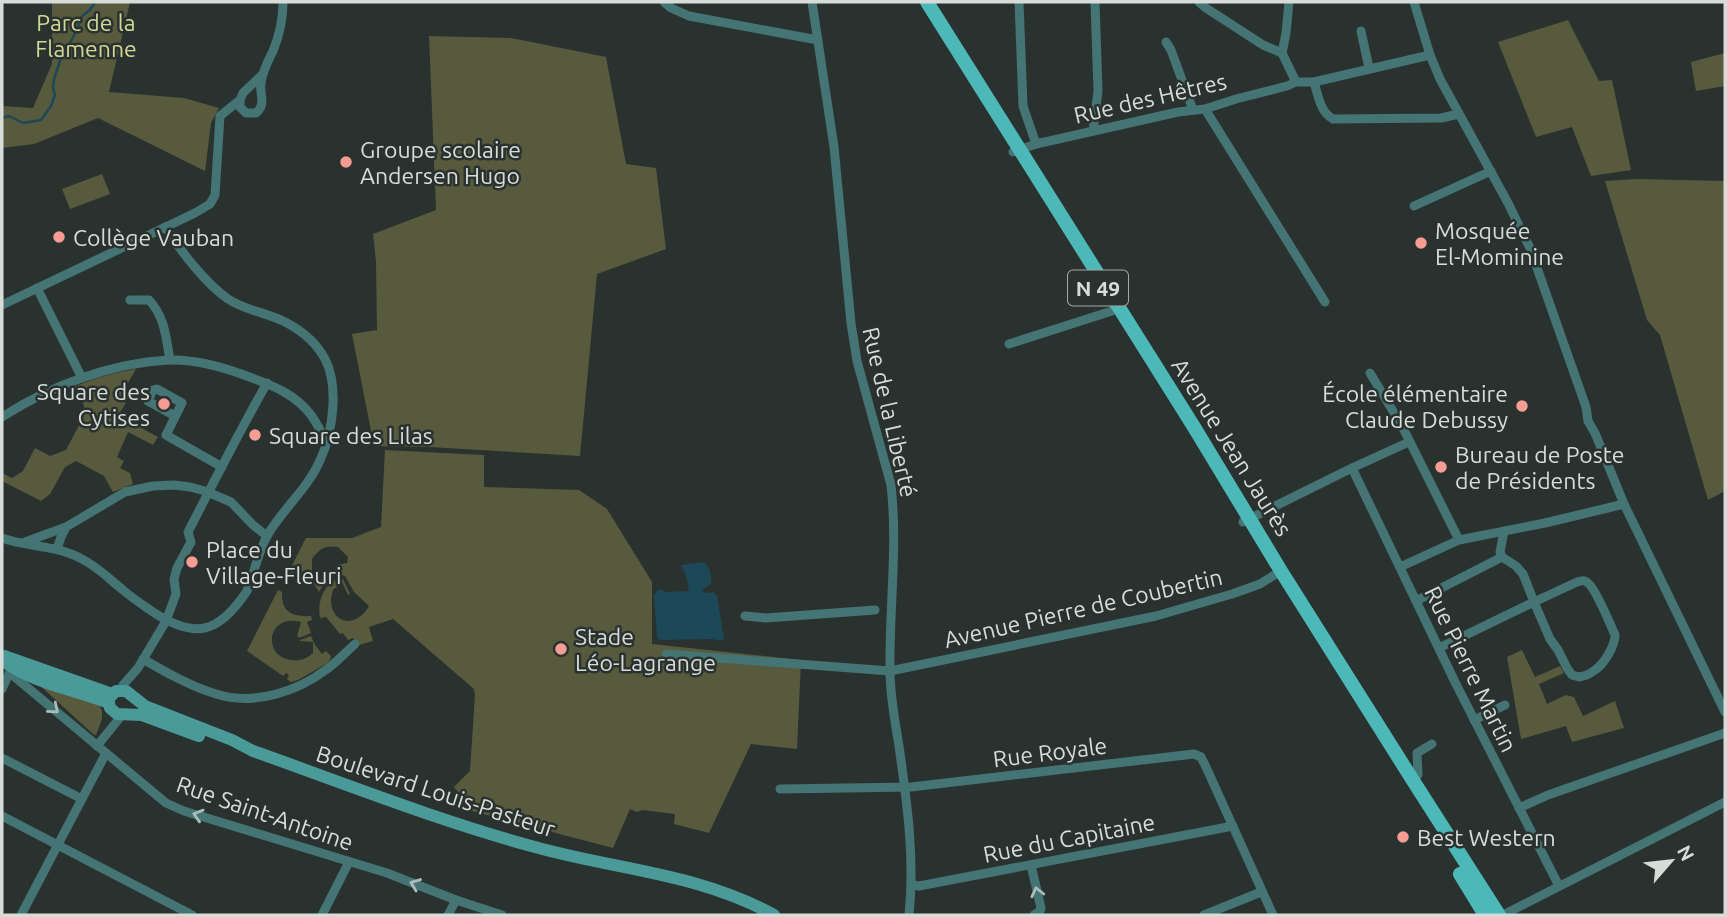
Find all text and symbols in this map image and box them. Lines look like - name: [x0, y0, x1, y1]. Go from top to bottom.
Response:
- park label: Parc de la Flamenne: [35, 10, 137, 61]
- street label: Rue des Hêtres: [1071, 68, 1229, 128]
- place label: Groupe scolaire Andersen Hugo: [360, 137, 521, 188]
- marker: Groupe scolaire Andersen Hugo: [338, 154, 354, 170]
- place label: Mosquée El-Mominine: [1435, 218, 1564, 269]
- place label: Collège Vauban: [73, 225, 234, 250]
- marker: Collège Vauban: [51, 229, 67, 245]
- marker: Mosquée El-Mominine: [1413, 235, 1429, 251]
- road number: N 49: [1068, 270, 1128, 306]
- street label: Rue de la Liberté: [858, 324, 922, 500]
- street label: Avenue Jean Jaurès: [1167, 354, 1297, 540]
- place label: Square des Cytises: [37, 379, 150, 430]
- place label: École élémentaire Claude Debussy: [1322, 380, 1508, 432]
- marker: Square des Cytises: [156, 396, 172, 412]
- marker: École élémentaire Claude Debussy: [1514, 398, 1530, 414]
- place label: Square des Lilas: [269, 423, 433, 448]
- marker: Square des Lilas: [247, 427, 263, 443]
- place label: Bureau de Poste de Présidents: [1455, 442, 1624, 493]
- marker: Bureau de Poste de Présidents: [1433, 459, 1449, 475]
- place label: Place du Village-Fleuri: [206, 537, 342, 588]
- marker: Place du Village-Fleuri: [184, 554, 200, 570]
- street label: Avenue Pierre de Coubertin: [941, 564, 1225, 652]
- street label: Rue Pierre Martin: [1420, 582, 1522, 756]
- place label: Stade Léo-Lagrange: [575, 624, 716, 675]
- marker: Stade Léo-Lagrange: [553, 641, 569, 657]
- one-way arrow: [45, 701, 58, 713]
- street label: Rue Royale: [992, 733, 1108, 771]
- street label: Boulevard Louis-Pasteur: [313, 741, 559, 842]
- street label: Rue Saint-Antoine: [173, 771, 357, 855]
- one-way arrow: [193, 809, 205, 824]
- street label: Rue du Capitaine: [981, 809, 1157, 867]
- place label: Best Western: [1417, 825, 1556, 850]
- north arrow: [1636, 826, 1706, 896]
- marker: Best Western: [1395, 829, 1411, 845]
- text: N: [1673, 842, 1699, 864]
- one-way arrow: [410, 879, 422, 893]
- one-way arrow: [1031, 886, 1045, 898]

